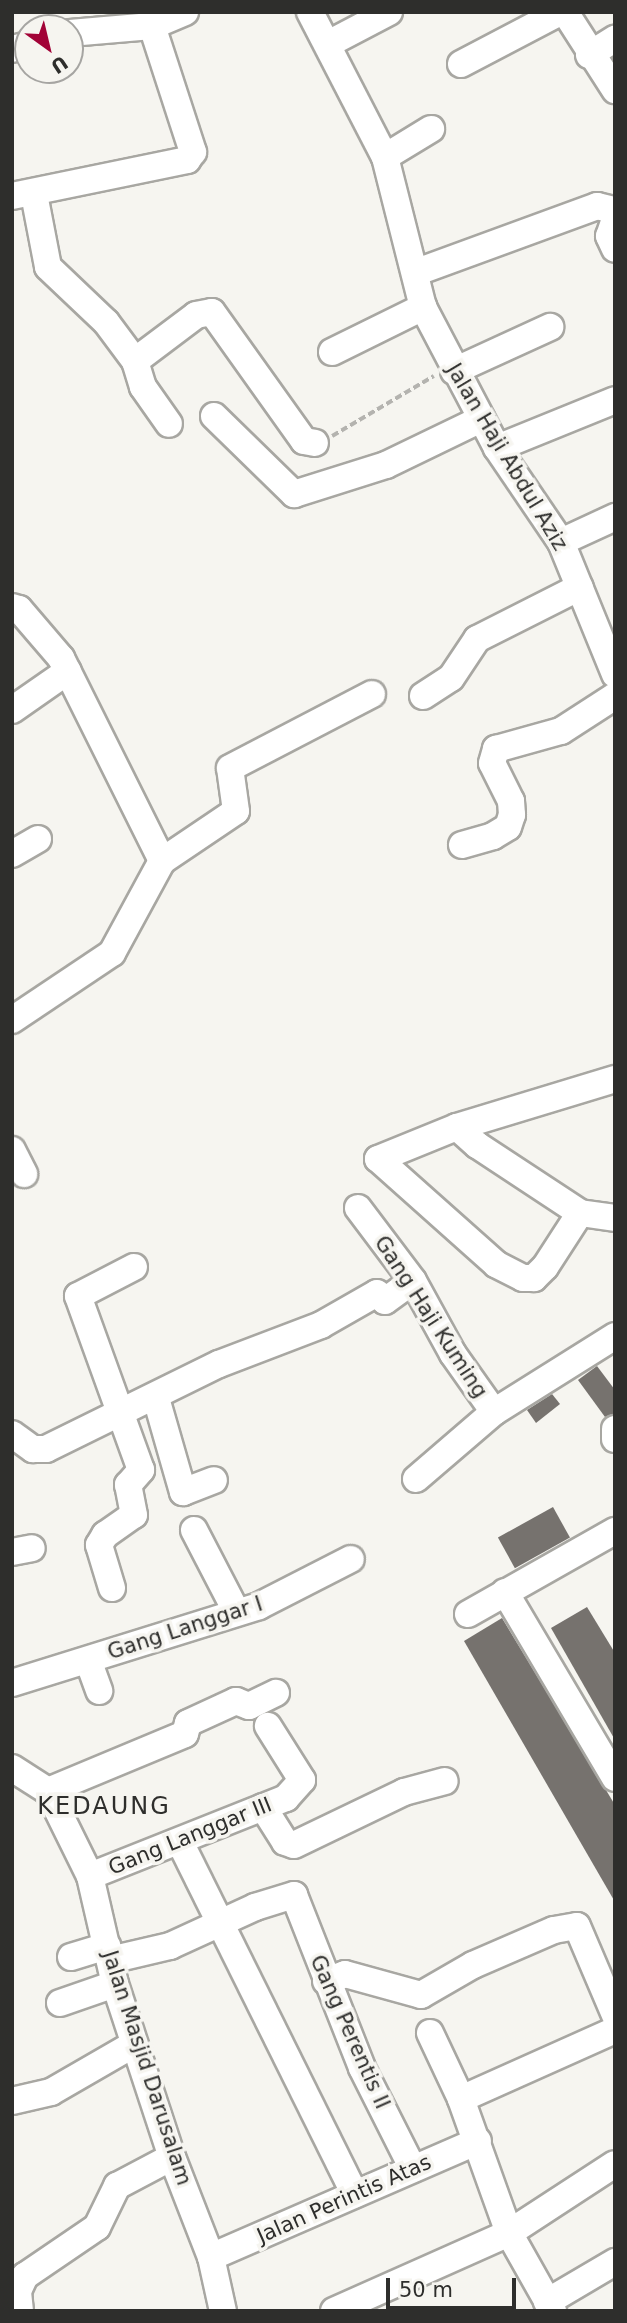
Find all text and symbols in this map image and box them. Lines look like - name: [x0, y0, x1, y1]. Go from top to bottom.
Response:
- north arrow: [14, 14, 84, 84]
- text: U: [47, 51, 72, 78]
- street label: Jalan Haji Abdul Aziz: [441, 359, 573, 555]
- street label: Gang Haji Kuming: [369, 1231, 493, 1403]
- street label: Gang Langgar I: [104, 1591, 266, 1665]
- street label: Gang Langgar III: [105, 1792, 275, 1880]
- district label: KEDAUNG: [38, 1793, 170, 1821]
- street label: Jalan Masjid Darusalam: [97, 1947, 197, 2189]
- street label: Gang Perentis II: [305, 1951, 395, 2113]
- street label: Jalan Perintis Atas: [253, 2149, 435, 2249]
- scale bar: [389, 2264, 518, 2308]
- text: 50 m: [399, 2278, 453, 2302]

